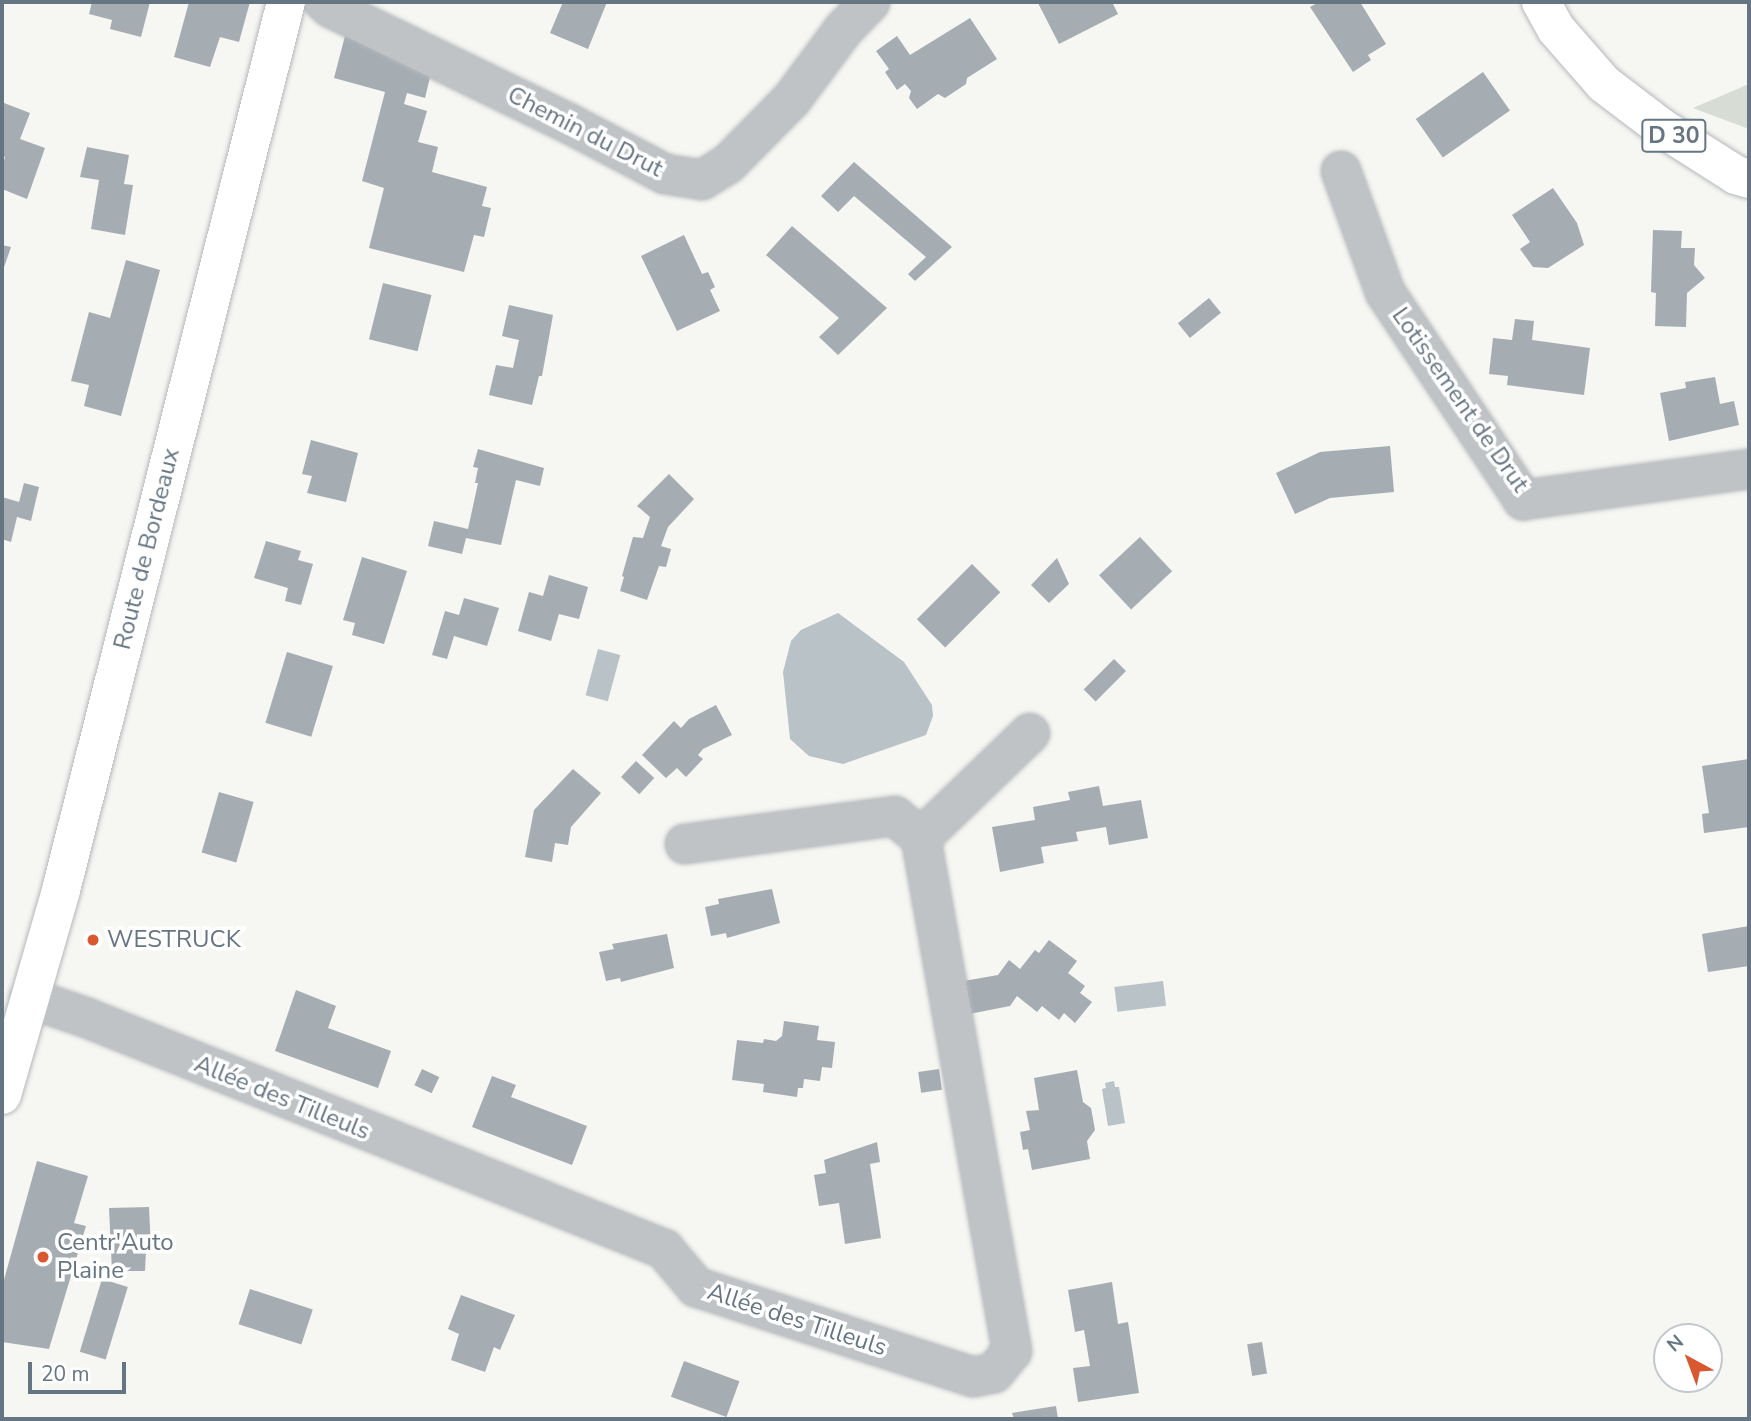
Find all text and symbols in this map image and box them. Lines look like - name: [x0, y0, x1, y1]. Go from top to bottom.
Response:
- street label: Chemin du Drut: [503, 81, 667, 183]
- road number: D 30: [1641, 116, 1707, 155]
- street label: Lotissement de Drut: [1385, 302, 1535, 498]
- street label: Route de Bordeaux: [108, 445, 186, 653]
- place label: WESTRUCK: [107, 926, 241, 954]
- marker: WESTRUCK: [85, 932, 101, 948]
- street label: Allée des Tilleuls: [190, 1050, 374, 1146]
- place label: Centr'Auto Plaine: [57, 1229, 174, 1285]
- marker: Centr'Auto Plaine: [35, 1249, 51, 1265]
- street label: Allée des Tilleuls: [704, 1277, 890, 1363]
- north arrow: [1653, 1323, 1723, 1393]
- text: N: [1662, 1329, 1689, 1358]
- scale bar: [32, 1348, 130, 1392]
- text: 20 m: [41, 1360, 90, 1388]

